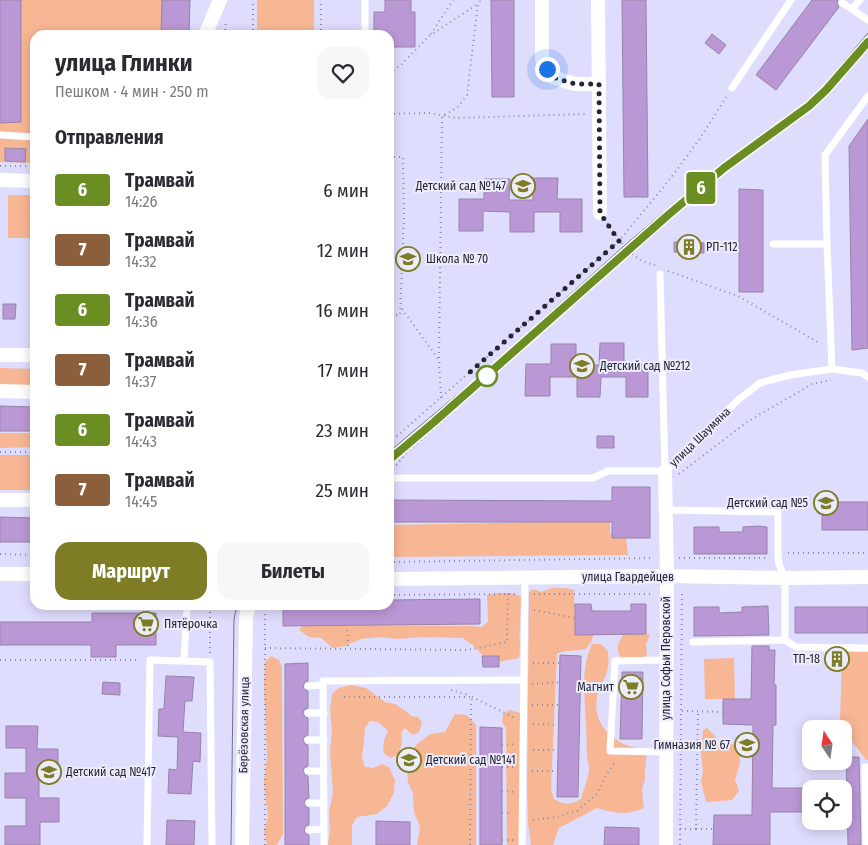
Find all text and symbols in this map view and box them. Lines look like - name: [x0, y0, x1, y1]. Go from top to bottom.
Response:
- button: heart: [317, 47, 369, 99]
- text: улица Глинки: [55, 49, 193, 77]
- your location: [535, 57, 560, 82]
- text: Пешком · 4 мин · 250 m: [55, 82, 208, 101]
- text: Отправления: [55, 126, 164, 149]
- text: Трамвай: [125, 169, 195, 192]
- line badge: 6: [685, 172, 717, 204]
- school or university icon: Детский сад №147: [510, 173, 536, 199]
- text: 6: [696, 177, 706, 199]
- text: 6: [78, 179, 87, 201]
- text: 6 мин: [323, 179, 369, 202]
- place label: Детский сад №147: [415, 179, 506, 193]
- text: 14:26: [125, 192, 157, 211]
- text: Трамвай: [125, 229, 195, 252]
- building icon: РП-112: [676, 234, 702, 260]
- text: 7: [79, 239, 86, 261]
- text: 12 мин: [317, 239, 369, 262]
- place label: РП-112: [706, 240, 738, 254]
- school or university icon: Школа № 70: [395, 246, 421, 272]
- text: 14:32: [125, 252, 157, 271]
- place label: Школа № 70: [426, 252, 488, 266]
- text: Трамвай: [125, 289, 195, 312]
- text: 6: [78, 299, 87, 321]
- text: 16 мин: [316, 299, 369, 322]
- text: 14:36: [125, 312, 158, 331]
- text: Трамвай: [125, 349, 195, 372]
- school or university icon: Детский сад №212: [569, 353, 595, 379]
- text: 7: [79, 359, 86, 381]
- text: 17 мин: [318, 359, 369, 382]
- place label: Детский сад №212: [599, 359, 690, 373]
- unlabelled marker: [476, 365, 498, 387]
- text: 14:37: [125, 372, 156, 391]
- street label: улица Шаумяна: [667, 404, 733, 470]
- text: Трамвай: [125, 409, 195, 432]
- text: 6: [78, 419, 87, 441]
- text: 23 мин: [316, 419, 369, 442]
- text: 14:43: [125, 432, 157, 451]
- text: Трамвай: [125, 469, 195, 492]
- text: 7: [79, 479, 86, 501]
- text: 25 мин: [316, 479, 369, 502]
- school or university icon: Детский сад №5: [813, 490, 839, 516]
- text: 14:45: [125, 492, 157, 511]
- place label: Детский сад №5: [726, 496, 808, 510]
- button: Маршрут: [55, 542, 207, 600]
- button: Билеты: [217, 542, 369, 600]
- street label: улица Гвардейцев: [582, 570, 674, 584]
- street label: улица Софьи Перовской: [659, 596, 673, 720]
- supermarket icon: Пятёрочка: [133, 611, 159, 637]
- place label: Пятёрочка: [164, 617, 218, 631]
- building icon: ТП-18: [824, 646, 850, 672]
- place label: ТП-18: [793, 652, 820, 666]
- supermarket icon: Магнит: [618, 674, 644, 700]
- street label: Берёзовская улица: [236, 676, 252, 774]
- place label: Магнит: [577, 680, 614, 694]
- north arrow: [802, 720, 852, 770]
- map controls: [802, 720, 852, 830]
- school or university icon: Гимназия № 67: [734, 732, 760, 758]
- place label: Гимназия № 67: [653, 738, 730, 752]
- school or university icon: Детский сад №141: [396, 747, 422, 773]
- place label: Детский сад №141: [425, 753, 516, 767]
- school or university icon: Детский сад №417: [36, 759, 62, 785]
- place label: Детский сад №417: [65, 765, 156, 779]
- button: locate: [802, 780, 852, 830]

